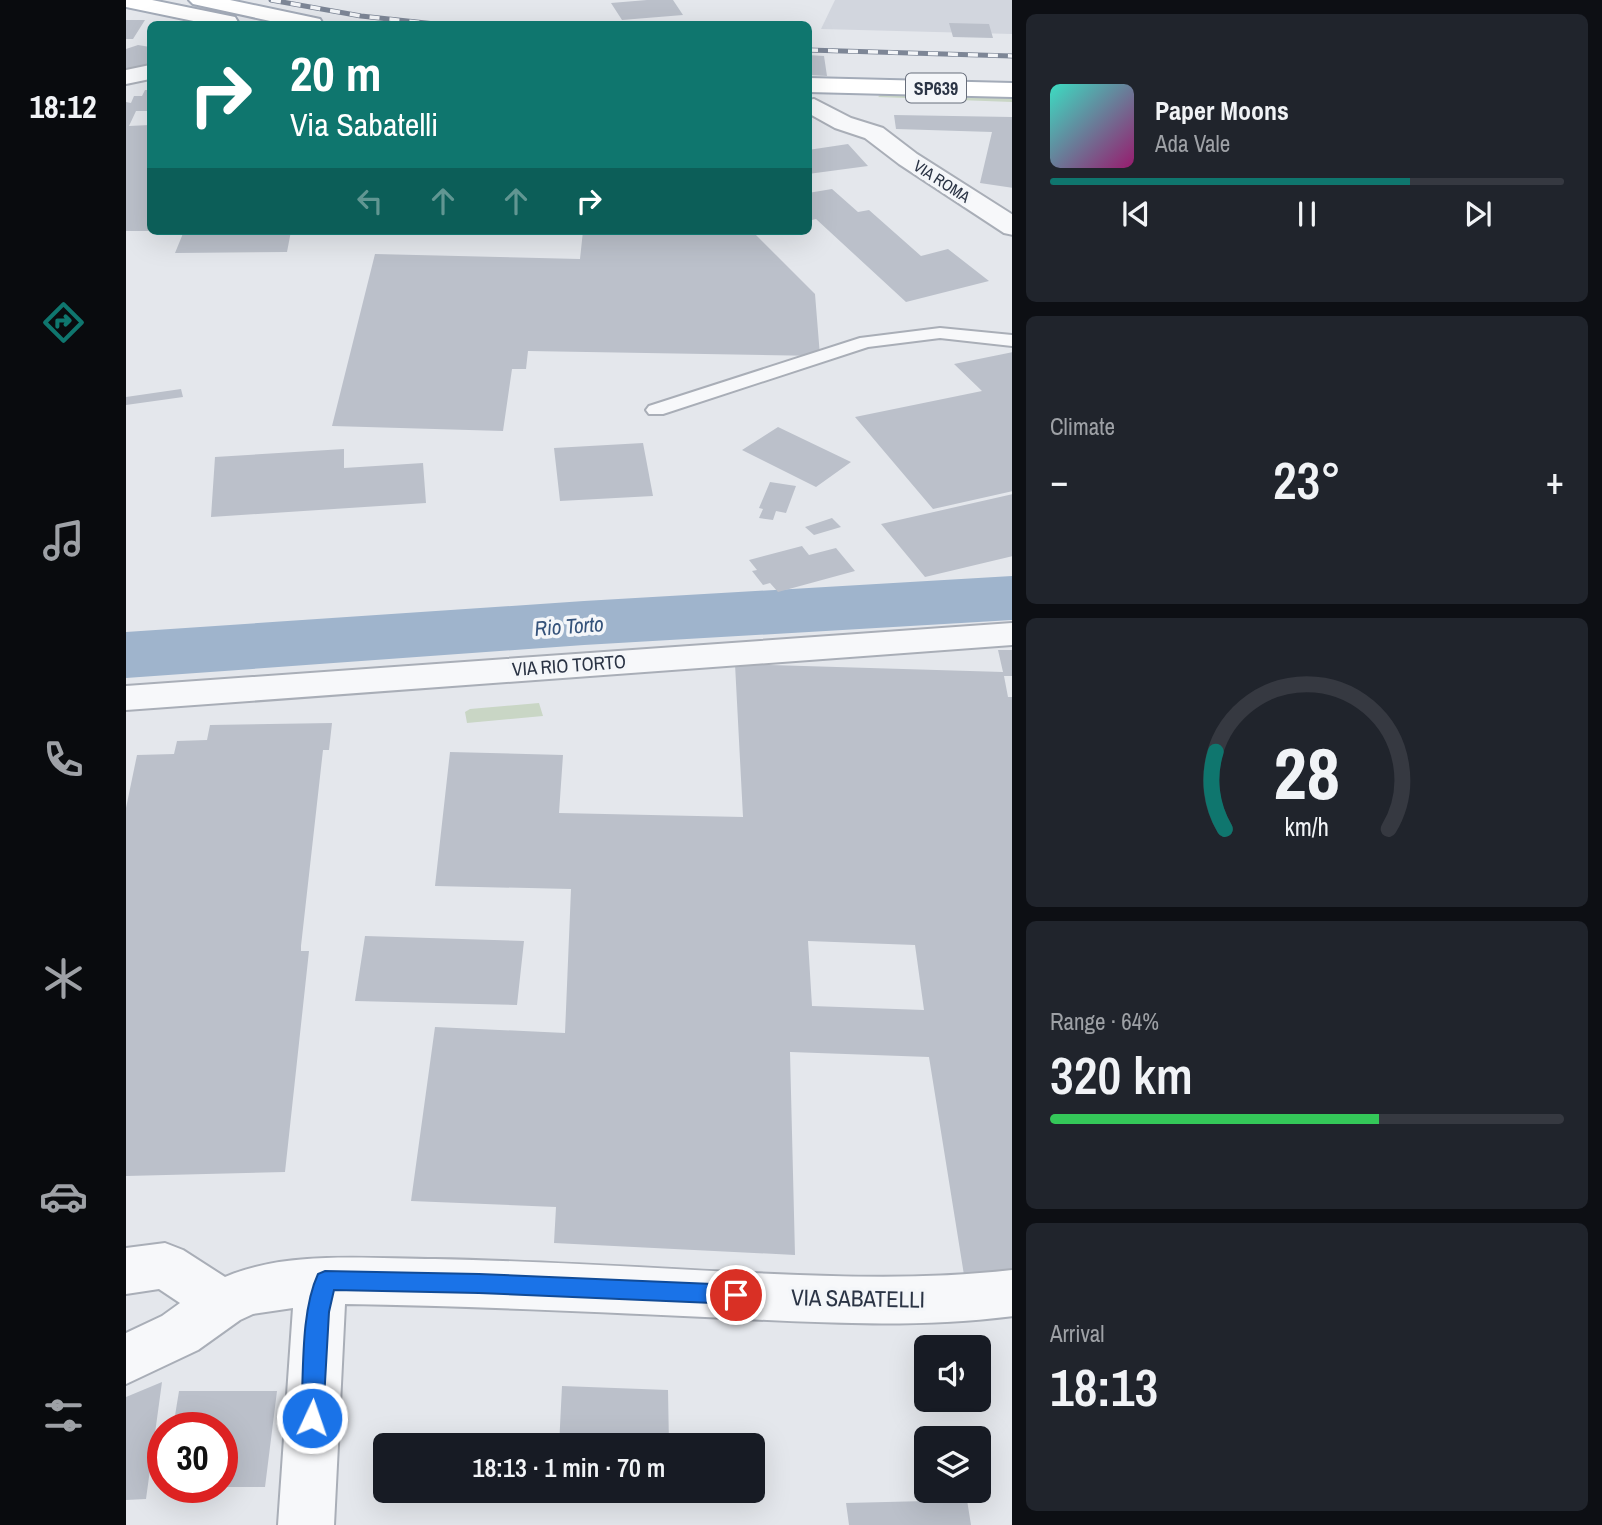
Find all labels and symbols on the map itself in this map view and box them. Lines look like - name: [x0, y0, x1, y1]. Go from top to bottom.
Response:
- road number: SP639: [906, 74, 966, 102]
- street label: VIA ROMA: [909, 154, 975, 208]
- water label: Rio Torto: [534, 609, 604, 643]
- street label: VIA RIO TORTO: [511, 648, 627, 682]
- pin: [706, 1265, 766, 1325]
- street label: VIA SABATELLI: [791, 1281, 925, 1315]
- position arrow: [275, 1381, 349, 1455]
- speed limit sign: 30: [147, 1412, 238, 1503]

